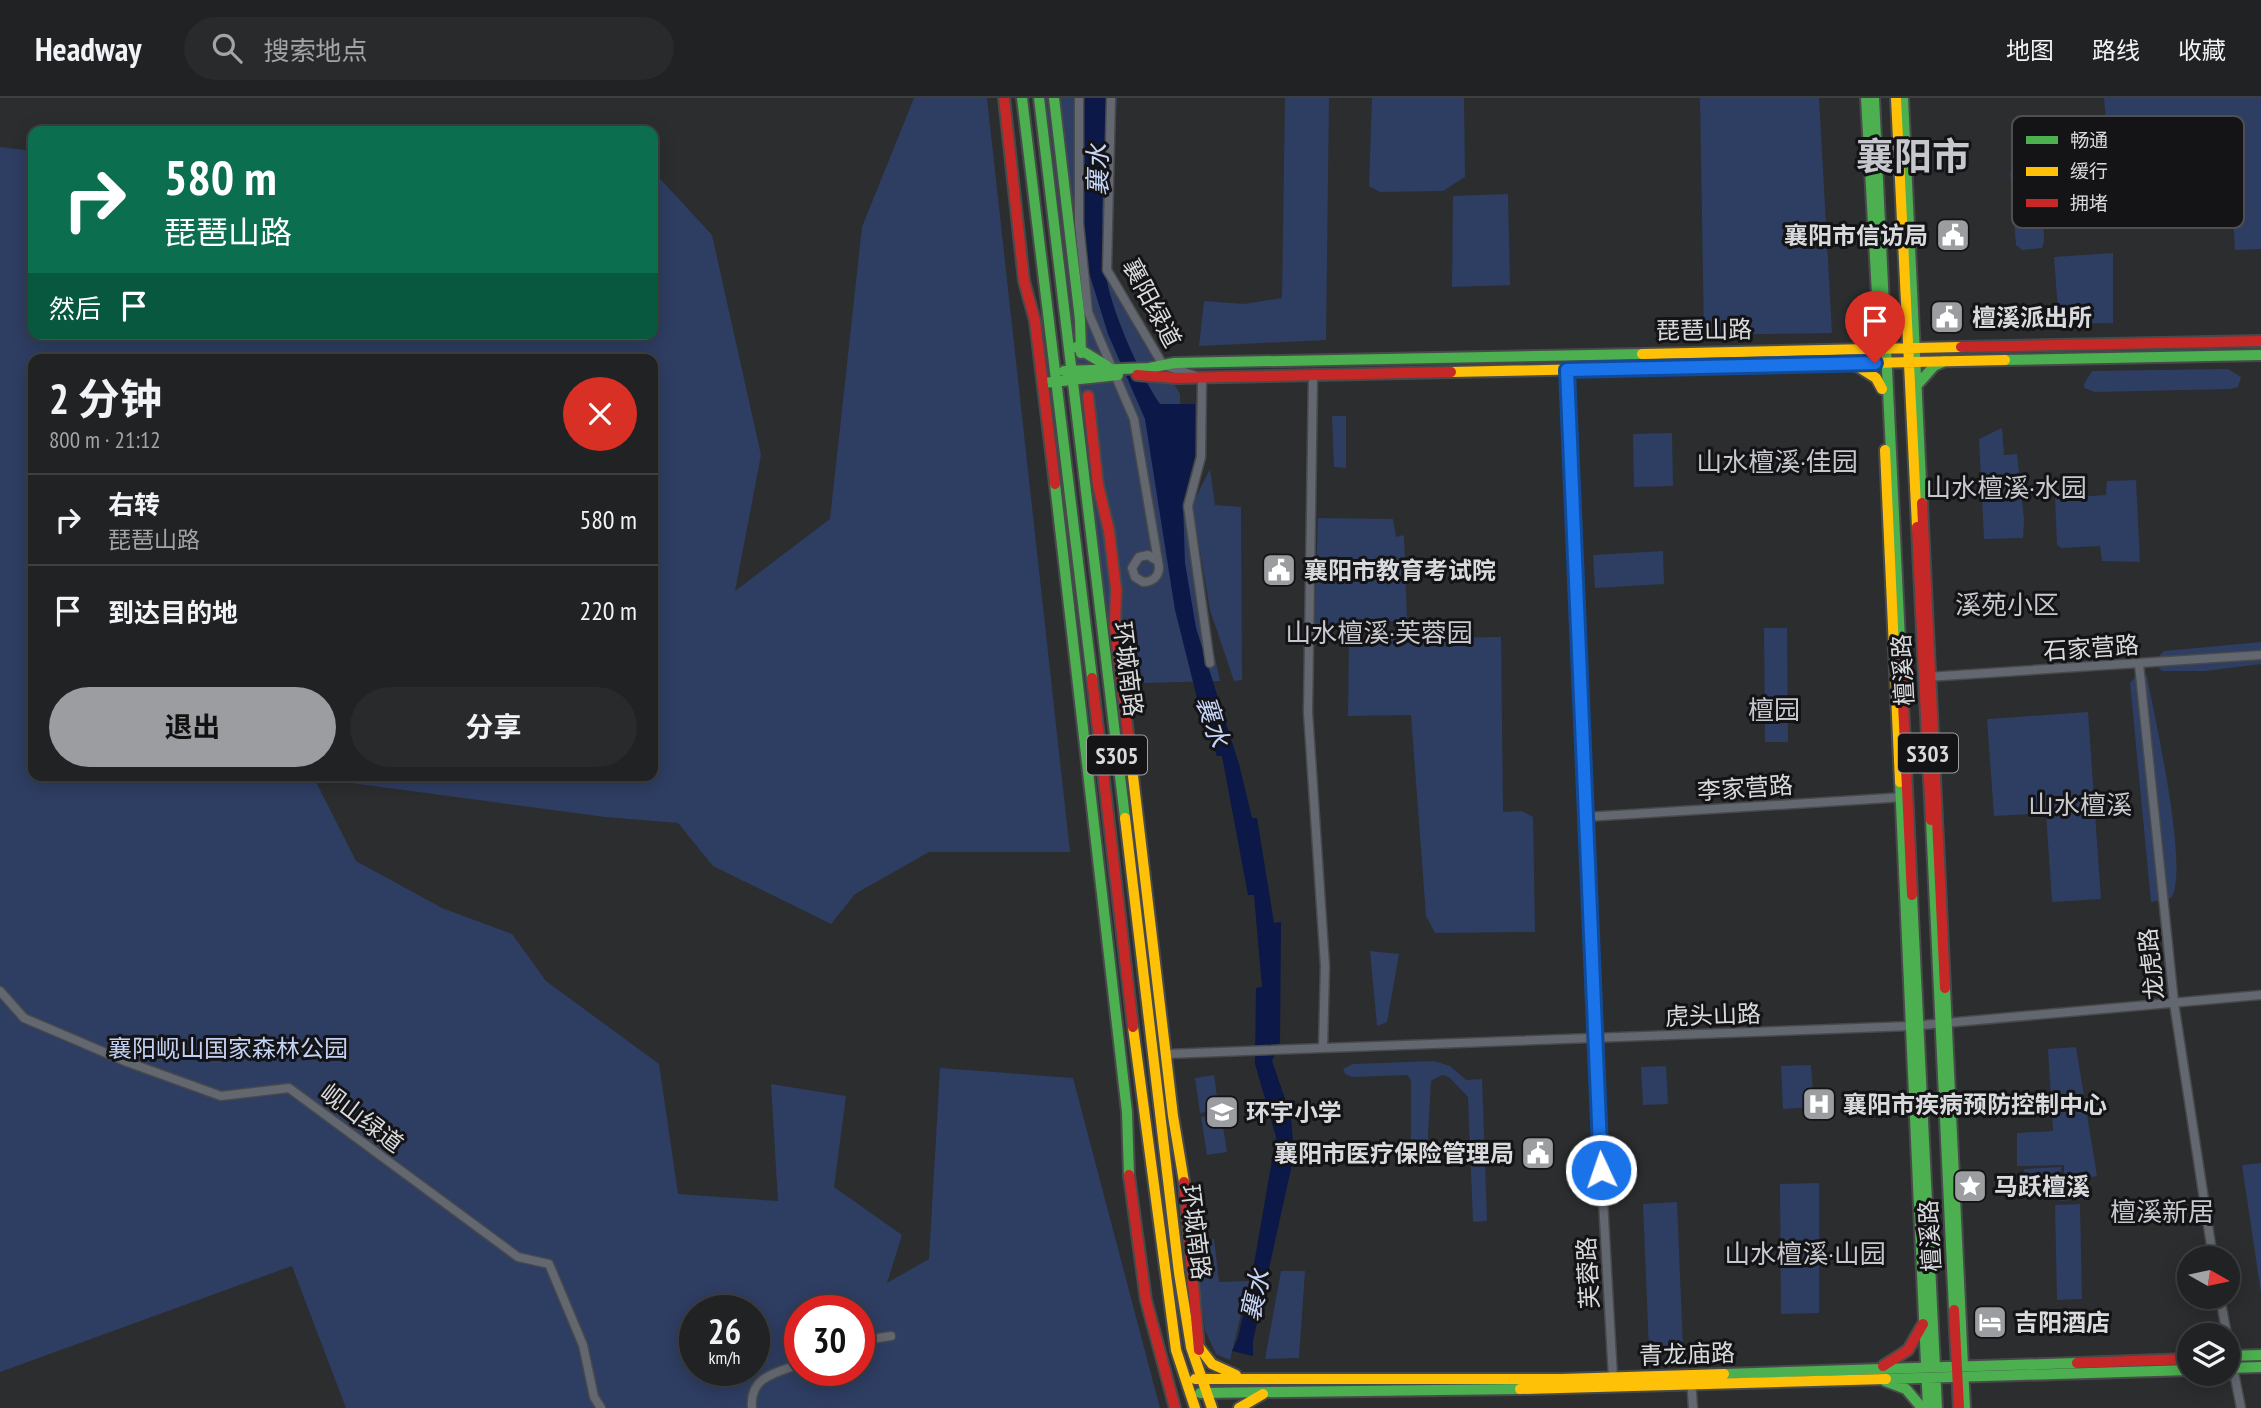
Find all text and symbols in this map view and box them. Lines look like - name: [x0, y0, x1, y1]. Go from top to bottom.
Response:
- search box: [184, 17, 674, 80]
- text: Headway: [35, 27, 142, 70]
- icon: search: [208, 29, 246, 67]
- text: 搜索地点: [264, 34, 368, 67]
- text: 地图: [2006, 35, 2054, 66]
- text: 路线: [2092, 35, 2140, 66]
- text: 收藏: [2178, 35, 2226, 66]
- legend: [2012, 116, 2244, 228]
- text: 畅通: [2070, 128, 2108, 152]
- district label: 襄阳市: [1856, 131, 1970, 180]
- water label: 襄水: [1081, 143, 1114, 196]
- text: 580 m: [164, 145, 277, 209]
- icon: right: [49, 154, 140, 245]
- text: 缓行: [2070, 159, 2108, 183]
- text: 拥堵: [2070, 191, 2108, 215]
- text: 琵琶山路: [164, 211, 292, 253]
- public building icon: 襄阳市信访局: [1934, 216, 1972, 254]
- place label: 襄阳市信访局: [1784, 220, 1928, 251]
- street label: 襄阳绿道: [1116, 253, 1188, 353]
- icon: arrive: [115, 287, 153, 325]
- pin: [1845, 291, 1905, 363]
- text: 然后: [49, 292, 101, 325]
- public building icon: 檀溪派出所: [1928, 298, 1966, 336]
- icon: arrive: [1856, 302, 1894, 340]
- place label: 檀溪派出所: [1972, 302, 2092, 333]
- street label: 琵琶山路: [1656, 314, 1752, 346]
- text: 2 分钟: [49, 371, 162, 426]
- button: close: [563, 377, 637, 451]
- text: 800 m · 21:12: [49, 425, 161, 454]
- district label: 山水檀溪·佳园: [1696, 445, 1858, 478]
- district label: 山水檀溪·水园: [1925, 471, 2087, 504]
- text: 右转: [108, 488, 160, 521]
- icon: right: [49, 501, 87, 539]
- text: 580 m: [579, 503, 637, 536]
- text: 琵琶山路: [108, 525, 200, 554]
- public building icon: 襄阳市教育考试院: [1260, 551, 1298, 589]
- place label: 襄阳市教育考试院: [1304, 555, 1496, 586]
- district label: 溪苑小区: [1955, 588, 2059, 621]
- icon: arrive: [49, 592, 87, 630]
- text: 220 m: [579, 594, 637, 627]
- text: 到达目的地: [108, 596, 238, 629]
- district label: 山水檀溪·芙蓉园: [1285, 616, 1473, 649]
- street label: 环城南路: [1107, 619, 1149, 719]
- street label: 石家营路: [2042, 629, 2140, 667]
- street label: 檀溪路: [1886, 633, 1920, 707]
- button: 退出: [49, 687, 336, 767]
- button: 分享: [350, 687, 637, 767]
- water label: 襄水: [1189, 691, 1237, 752]
- district label: 檀园: [1748, 693, 1800, 726]
- road number: S303: [1898, 734, 1958, 772]
- road number: S305: [1087, 736, 1147, 775]
- street label: 李家营路: [1696, 769, 1794, 807]
- district label: 山水檀溪: [2028, 788, 2132, 821]
- street label: 龙虎路: [2132, 927, 2170, 1001]
- street label: 虎头山路: [1664, 998, 1762, 1032]
- park label: 襄阳岘山国家森林公园: [108, 1033, 348, 1064]
- street label: 岘山绿道: [314, 1077, 410, 1159]
- hospital icon: 襄阳市疾病预防控制中心: [1800, 1085, 1838, 1123]
- place label: 襄阳市疾病预防控制中心: [1843, 1089, 2107, 1120]
- school or university icon: 环宇小学: [1203, 1093, 1241, 1131]
- place label: 环宇小学: [1246, 1097, 1342, 1128]
- position arrow: [1564, 1133, 1638, 1207]
- public building icon: 襄阳市医疗保险管理局: [1519, 1134, 1557, 1172]
- place label: 襄阳市医疗保险管理局: [1274, 1138, 1514, 1169]
- place icon: 马跃檀溪: [1951, 1167, 1989, 1205]
- place label: 马跃檀溪: [1994, 1171, 2090, 1202]
- street label: 环城南路: [1175, 1182, 1217, 1282]
- district label: 檀溪新居: [2110, 1195, 2214, 1228]
- street label: 檀溪路: [1913, 1199, 1947, 1273]
- street label: 芙蓉路: [1571, 1236, 1605, 1310]
- district label: 山水檀溪·山园: [1724, 1237, 1886, 1270]
- north arrow: [2177, 1246, 2240, 1309]
- map controls: [2177, 1246, 2240, 1386]
- water label: 襄水: [1233, 1265, 1277, 1324]
- speed limit sign: 30: [784, 1295, 875, 1386]
- hotel icon: 吉阳酒店: [1971, 1303, 2009, 1341]
- place label: 吉阳酒店: [2014, 1307, 2110, 1338]
- text: 26: [708, 1308, 741, 1354]
- button: layers: [2177, 1323, 2240, 1386]
- street label: 青龙庙路: [1638, 1337, 1736, 1371]
- text: km/h: [709, 1346, 740, 1369]

